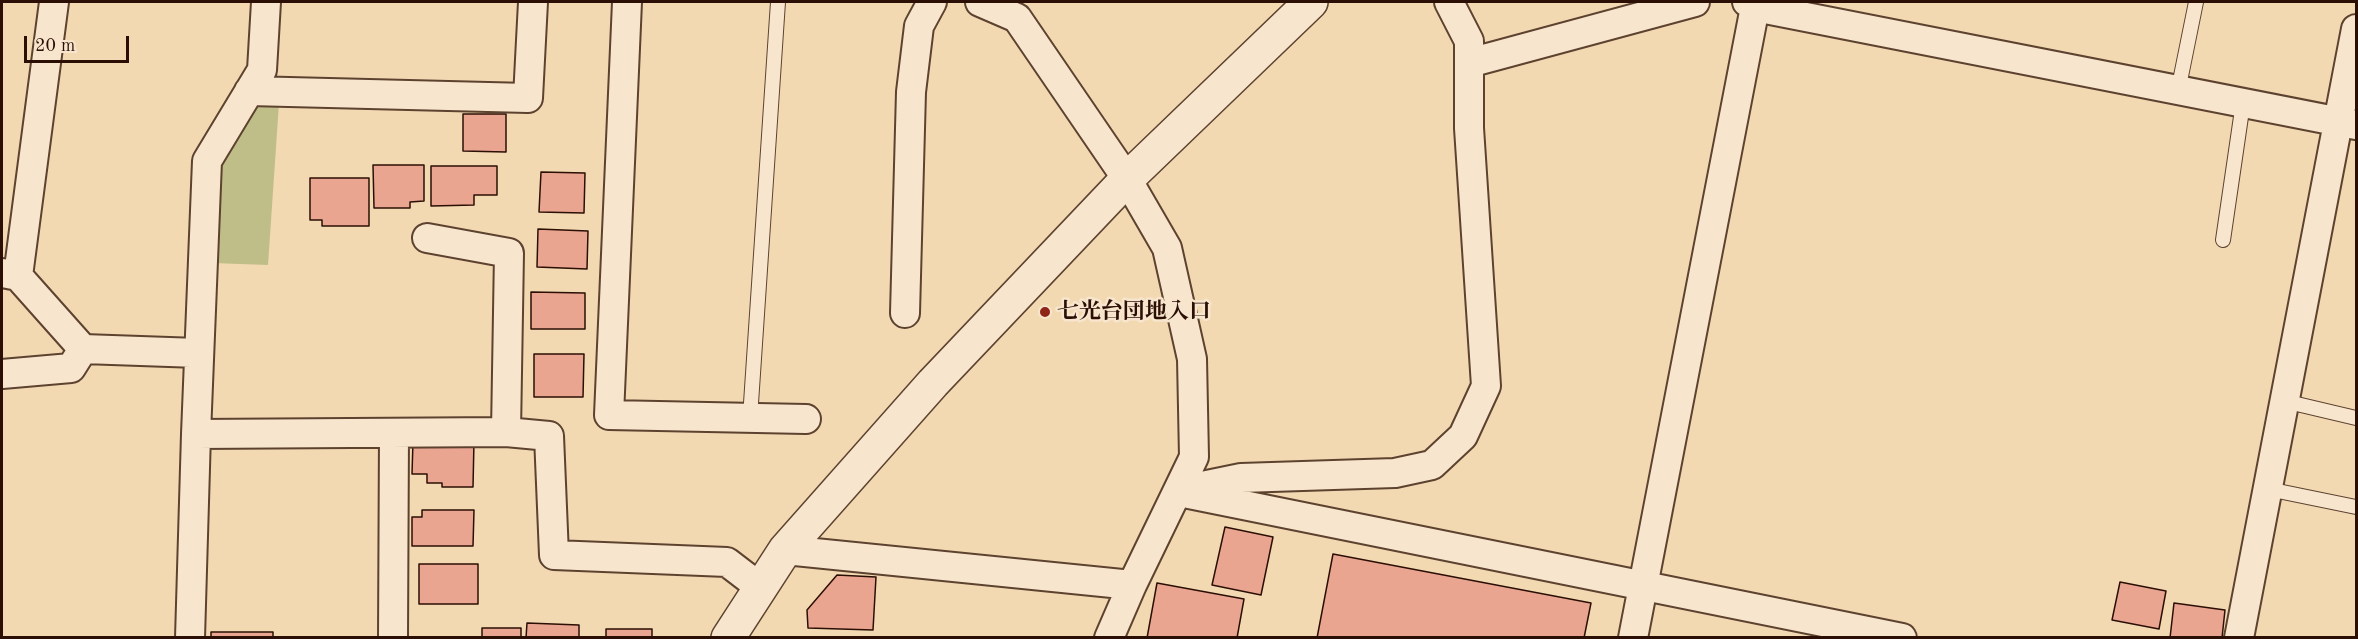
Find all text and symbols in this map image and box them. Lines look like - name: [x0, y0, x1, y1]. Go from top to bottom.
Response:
- scale bar: [27, 24, 132, 62]
- text: 20 m: [35, 37, 75, 55]
- place label: 七光台団地入口: [1057, 299, 1211, 325]
- marker: 七光台団地入口: [1038, 305, 1052, 319]

